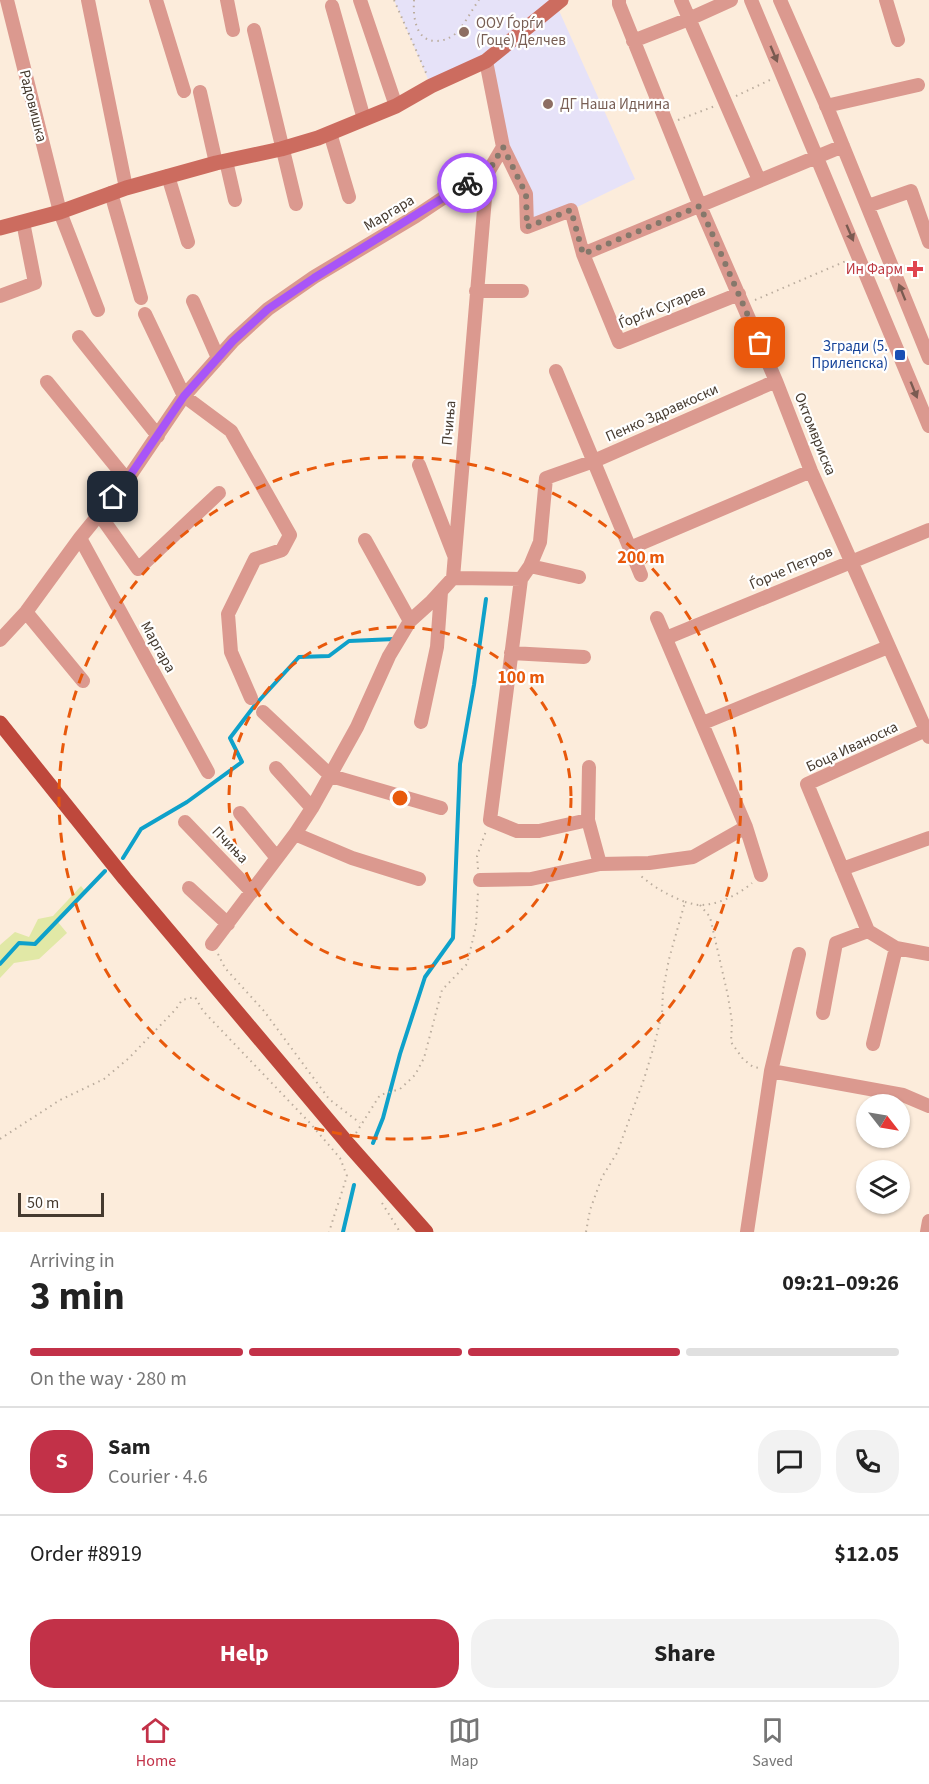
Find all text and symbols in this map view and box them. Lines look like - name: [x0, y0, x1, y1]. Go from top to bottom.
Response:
- place label: ООУ Ѓорѓи (Гоце) Делчев: [476, 13, 566, 51]
- marker: ООУ Ѓорѓи (Гоце) Делчев: [457, 25, 471, 39]
- one-way arrow: [769, 45, 779, 63]
- street label: Радовишка: [14, 68, 52, 144]
- place label: ДГ Наша Иднина: [560, 94, 670, 115]
- marker: ДГ Наша Иднина: [541, 97, 555, 111]
- courier: [437, 153, 497, 213]
- icon: bike: [451, 167, 484, 200]
- street label: Маргара: [360, 190, 418, 236]
- one-way arrow: [845, 225, 854, 242]
- place label: Ин Фарм: [846, 259, 903, 280]
- marker: Ин Фарм: [908, 262, 922, 276]
- street label: Ѓорѓи Сугарев: [615, 280, 709, 334]
- one-way arrow: [897, 282, 907, 300]
- pin: [734, 317, 785, 368]
- icon: bag: [743, 326, 776, 359]
- place label: Згради (5. Прилепска): [812, 336, 888, 374]
- marker: Згради (5. Прилепска): [893, 348, 907, 362]
- street label: Пенко Здравкоски: [602, 379, 722, 447]
- one-way arrow: [909, 382, 919, 400]
- street label: Октомвриска: [789, 389, 841, 479]
- street label: Пчиња: [437, 400, 461, 446]
- pin: [87, 471, 138, 522]
- icon: home: [96, 480, 129, 513]
- street label: Ѓорче Петров: [746, 541, 836, 595]
- text: 200 m: [617, 545, 665, 570]
- street label: Маргара: [135, 618, 181, 676]
- text: 100 m: [497, 665, 545, 690]
- street label: Боца Иваноска: [803, 717, 901, 777]
- centre of rings: [390, 788, 410, 808]
- street label: Пчиња: [207, 822, 253, 868]
- north arrow: [856, 1094, 910, 1148]
- map controls: [856, 1094, 910, 1214]
- button: layers: [856, 1160, 910, 1214]
- scale bar: [18, 1190, 104, 1218]
- text: 50 m: [27, 1192, 59, 1214]
- text: Arriving in: [30, 1247, 115, 1275]
- text: 09:21–09:26: [782, 1267, 899, 1299]
- text: 3 min: [30, 1269, 125, 1325]
- text: On the way · 280 m: [30, 1365, 187, 1393]
- button: chat: [758, 1430, 821, 1493]
- button: phone: [836, 1430, 899, 1493]
- text: Sam: [108, 1431, 151, 1463]
- text: S: [55, 1445, 68, 1477]
- text: Courier · 4.6: [108, 1463, 208, 1491]
- text: Order #8919: [30, 1538, 142, 1570]
- text: $12.05: [834, 1538, 899, 1570]
- button: Help: [30, 1619, 459, 1688]
- button: Share: [471, 1619, 899, 1688]
- tab: Home: [136, 1714, 176, 1772]
- tab: Map: [448, 1714, 481, 1772]
- tab: Saved: [752, 1714, 793, 1772]

